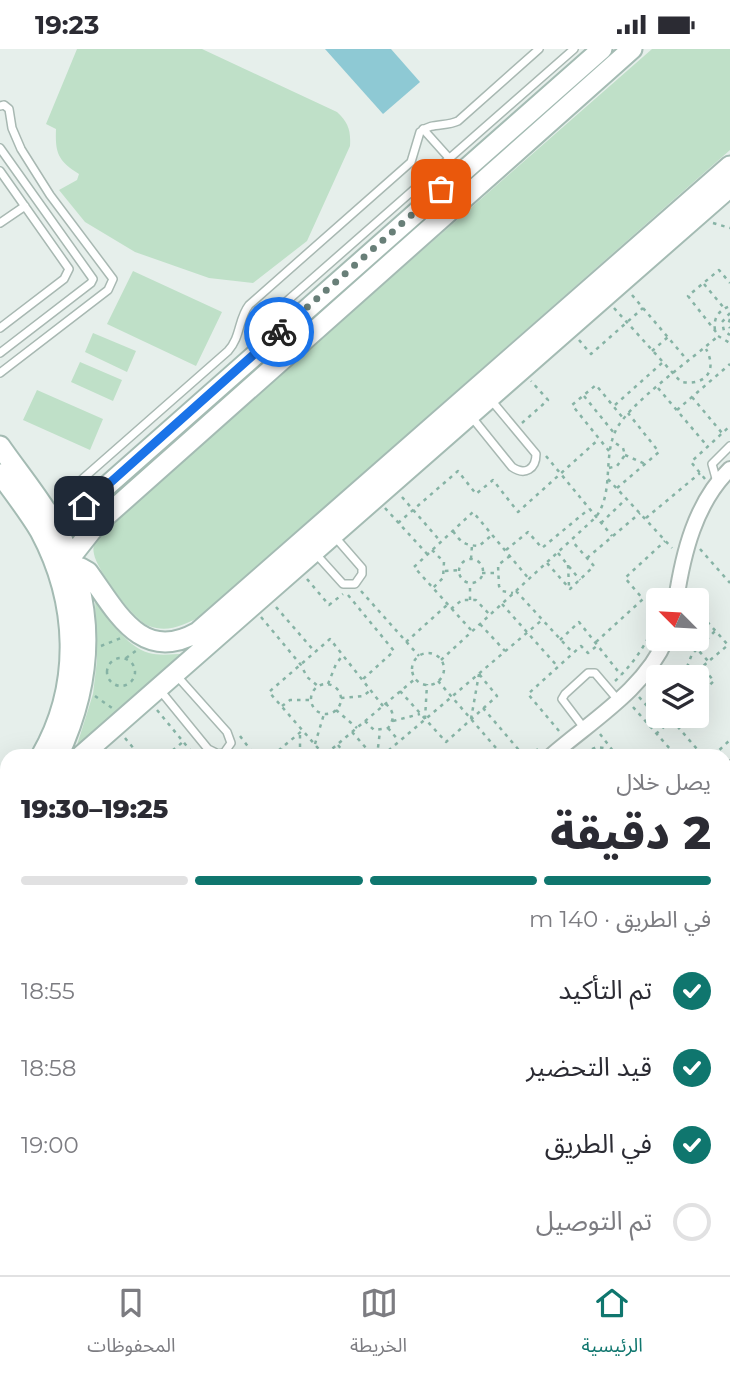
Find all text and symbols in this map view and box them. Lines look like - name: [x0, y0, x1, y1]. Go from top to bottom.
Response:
- text: 19:23: [35, 9, 99, 41]
- pin: [411, 159, 471, 219]
- icon: bag: [422, 170, 460, 208]
- courier: [244, 297, 314, 367]
- icon: bike: [260, 313, 298, 351]
- pin: [54, 476, 114, 536]
- icon: home: [65, 487, 103, 525]
- north arrow: [646, 588, 709, 651]
- map controls: [646, 588, 709, 728]
- button: layers: [646, 665, 709, 728]
- text: يصل خلال: [616, 768, 711, 796]
- text: 19:25–19:30: [21, 793, 168, 825]
- text: 2 دقيقة: [550, 804, 711, 861]
- text: في الطريق · 140 m: [529, 905, 711, 933]
- icon: check: [673, 972, 711, 1010]
- text: تم التأكيد: [558, 974, 652, 1006]
- text: 18:55: [21, 977, 75, 1005]
- icon: check: [673, 1049, 711, 1087]
- text: قيد التحضير: [526, 1051, 652, 1083]
- text: 18:58: [21, 1054, 77, 1082]
- icon: check: [673, 1126, 711, 1164]
- text: في الطريق: [545, 1128, 652, 1160]
- text: 19:00: [21, 1131, 79, 1159]
- text: تم التوصيل: [536, 1205, 652, 1237]
- tab: المحفوظات: [87, 1284, 175, 1366]
- tab: الخريطة: [350, 1284, 407, 1366]
- tab: الرئيسية: [582, 1284, 643, 1366]

